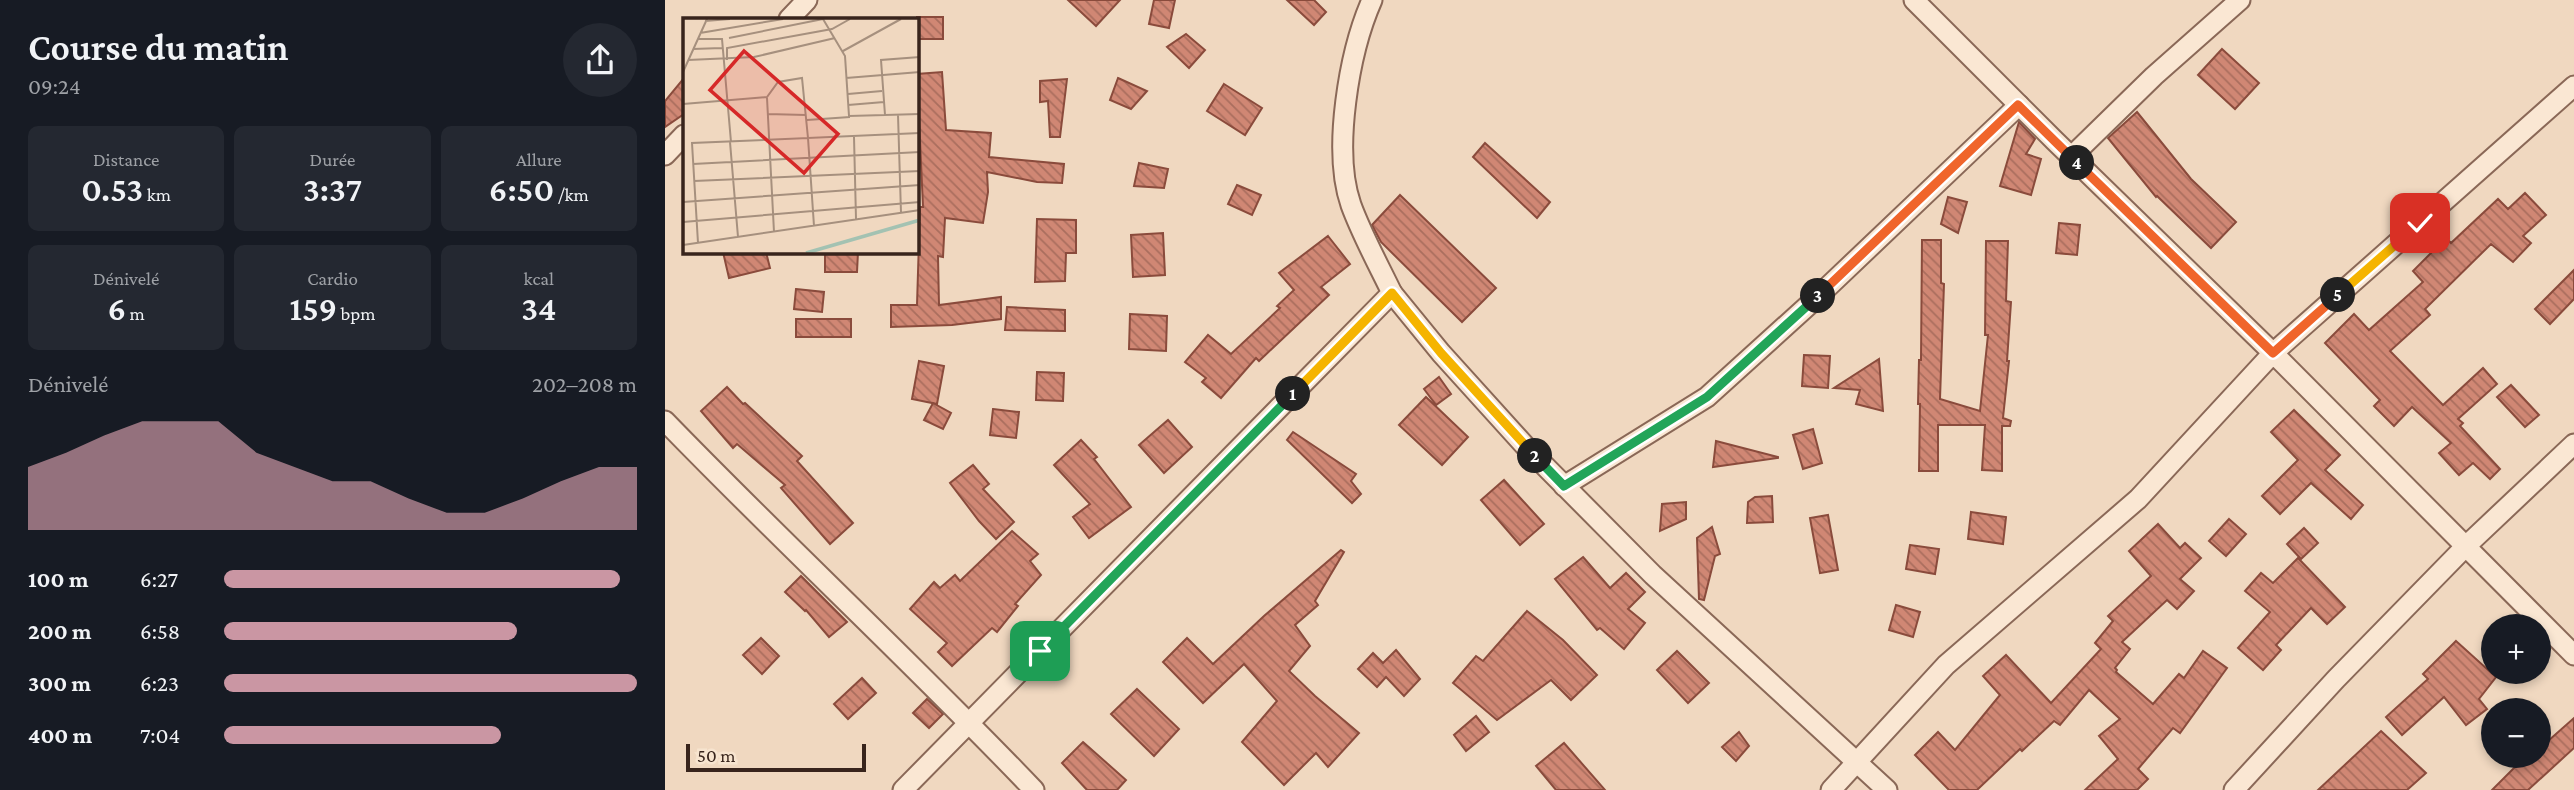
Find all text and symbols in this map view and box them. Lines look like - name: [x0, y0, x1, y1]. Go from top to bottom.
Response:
- inset map: [683, 18, 919, 254]
- button: share: [563, 23, 637, 97]
- text: Course du matin: [28, 26, 289, 68]
- text: 09:24: [28, 73, 81, 99]
- pin: 4: [2059, 146, 2095, 180]
- text: Distance: [93, 149, 159, 170]
- text: Durée: [310, 149, 355, 170]
- text: Allure: [516, 149, 562, 170]
- text: 4: [2071, 152, 2082, 173]
- text: 0.53: [81, 170, 143, 209]
- text: 3:37: [303, 170, 362, 209]
- text: 6:50: [489, 170, 554, 209]
- text: km: [143, 184, 171, 205]
- text: /km: [554, 184, 589, 205]
- pin: [2390, 193, 2450, 253]
- icon: check: [2401, 204, 2439, 242]
- text: Dénivelé: [93, 268, 159, 289]
- text: Cardio: [307, 268, 358, 289]
- text: kcal: [524, 268, 554, 289]
- pin: 3: [1801, 278, 1835, 314]
- pin: 5: [2321, 278, 2355, 312]
- text: 5: [2333, 284, 2342, 305]
- text: 3: [1813, 285, 1822, 306]
- text: 6: [107, 289, 126, 328]
- text: 159: [289, 289, 337, 328]
- text: 34: [521, 289, 556, 328]
- text: m: [126, 303, 145, 324]
- text: bpm: [337, 303, 376, 324]
- text: Dénivelé: [28, 371, 108, 397]
- text: 202–208 m: [532, 371, 637, 397]
- pin: 1: [1275, 376, 1311, 412]
- text: 1: [1289, 383, 1296, 404]
- pin: 2: [1517, 438, 1553, 474]
- text: 2: [1530, 445, 1539, 466]
- text: 100 m: [28, 566, 88, 592]
- text: 6:27: [140, 566, 178, 592]
- map controls: [2481, 614, 2551, 768]
- button: +: [2481, 614, 2551, 684]
- text: 200 m: [28, 618, 92, 644]
- text: 6:58: [140, 618, 180, 644]
- pin: [1010, 621, 1070, 681]
- icon: arrive: [1021, 632, 1059, 670]
- text: 300 m: [28, 670, 91, 696]
- text: 6:23: [140, 670, 179, 696]
- button: −: [2481, 698, 2551, 768]
- text: 400 m: [28, 722, 92, 748]
- text: 7:04: [140, 722, 180, 748]
- scale bar: [686, 741, 866, 773]
- text: 50 m: [697, 745, 736, 766]

